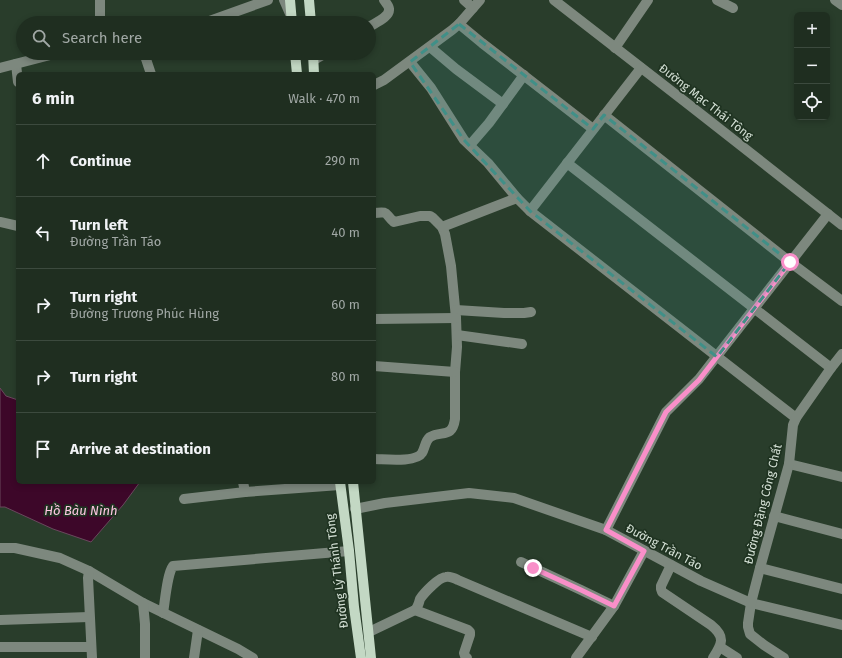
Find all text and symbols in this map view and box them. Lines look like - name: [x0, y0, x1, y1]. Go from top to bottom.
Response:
- map controls: [794, 12, 830, 120]
- button: +: [794, 12, 830, 48]
- search box: [16, 16, 376, 60]
- icon: search: [30, 27, 52, 49]
- text: Search here: [62, 29, 142, 47]
- button: −: [794, 48, 830, 84]
- street label: Đường Mạc Thái Tông: [656, 61, 756, 143]
- button: locate: [794, 84, 830, 120]
- text: 6 min: [32, 88, 75, 109]
- text: Walk · 470 m: [288, 91, 360, 106]
- icon: ahead: [32, 150, 54, 172]
- text: Continue: [70, 152, 131, 170]
- text: 290 m: [325, 153, 360, 168]
- text: Turn left: [70, 216, 128, 234]
- icon: left: [32, 222, 54, 244]
- text: 40 m: [331, 225, 360, 240]
- text: Đường Trần Táo: [70, 234, 161, 249]
- route start: [781, 253, 799, 271]
- text: Turn right: [70, 288, 137, 306]
- icon: right: [32, 294, 54, 316]
- text: 60 m: [331, 297, 360, 312]
- text: Đường Trương Phúc Hùng: [70, 306, 219, 321]
- icon: right: [32, 366, 54, 388]
- text: Turn right: [70, 368, 137, 386]
- text: 80 m: [331, 369, 360, 384]
- icon: arrive: [32, 438, 54, 460]
- text: Arrive at destination: [70, 440, 211, 458]
- street label: Đường Đặng Công Chất: [740, 441, 785, 566]
- water label: Hồ Bàu Nình: [44, 503, 118, 518]
- street label: Đường Lý Thánh Tông: [323, 512, 351, 629]
- street label: Đường Trần Táo: [623, 520, 705, 573]
- route end: [524, 559, 542, 577]

